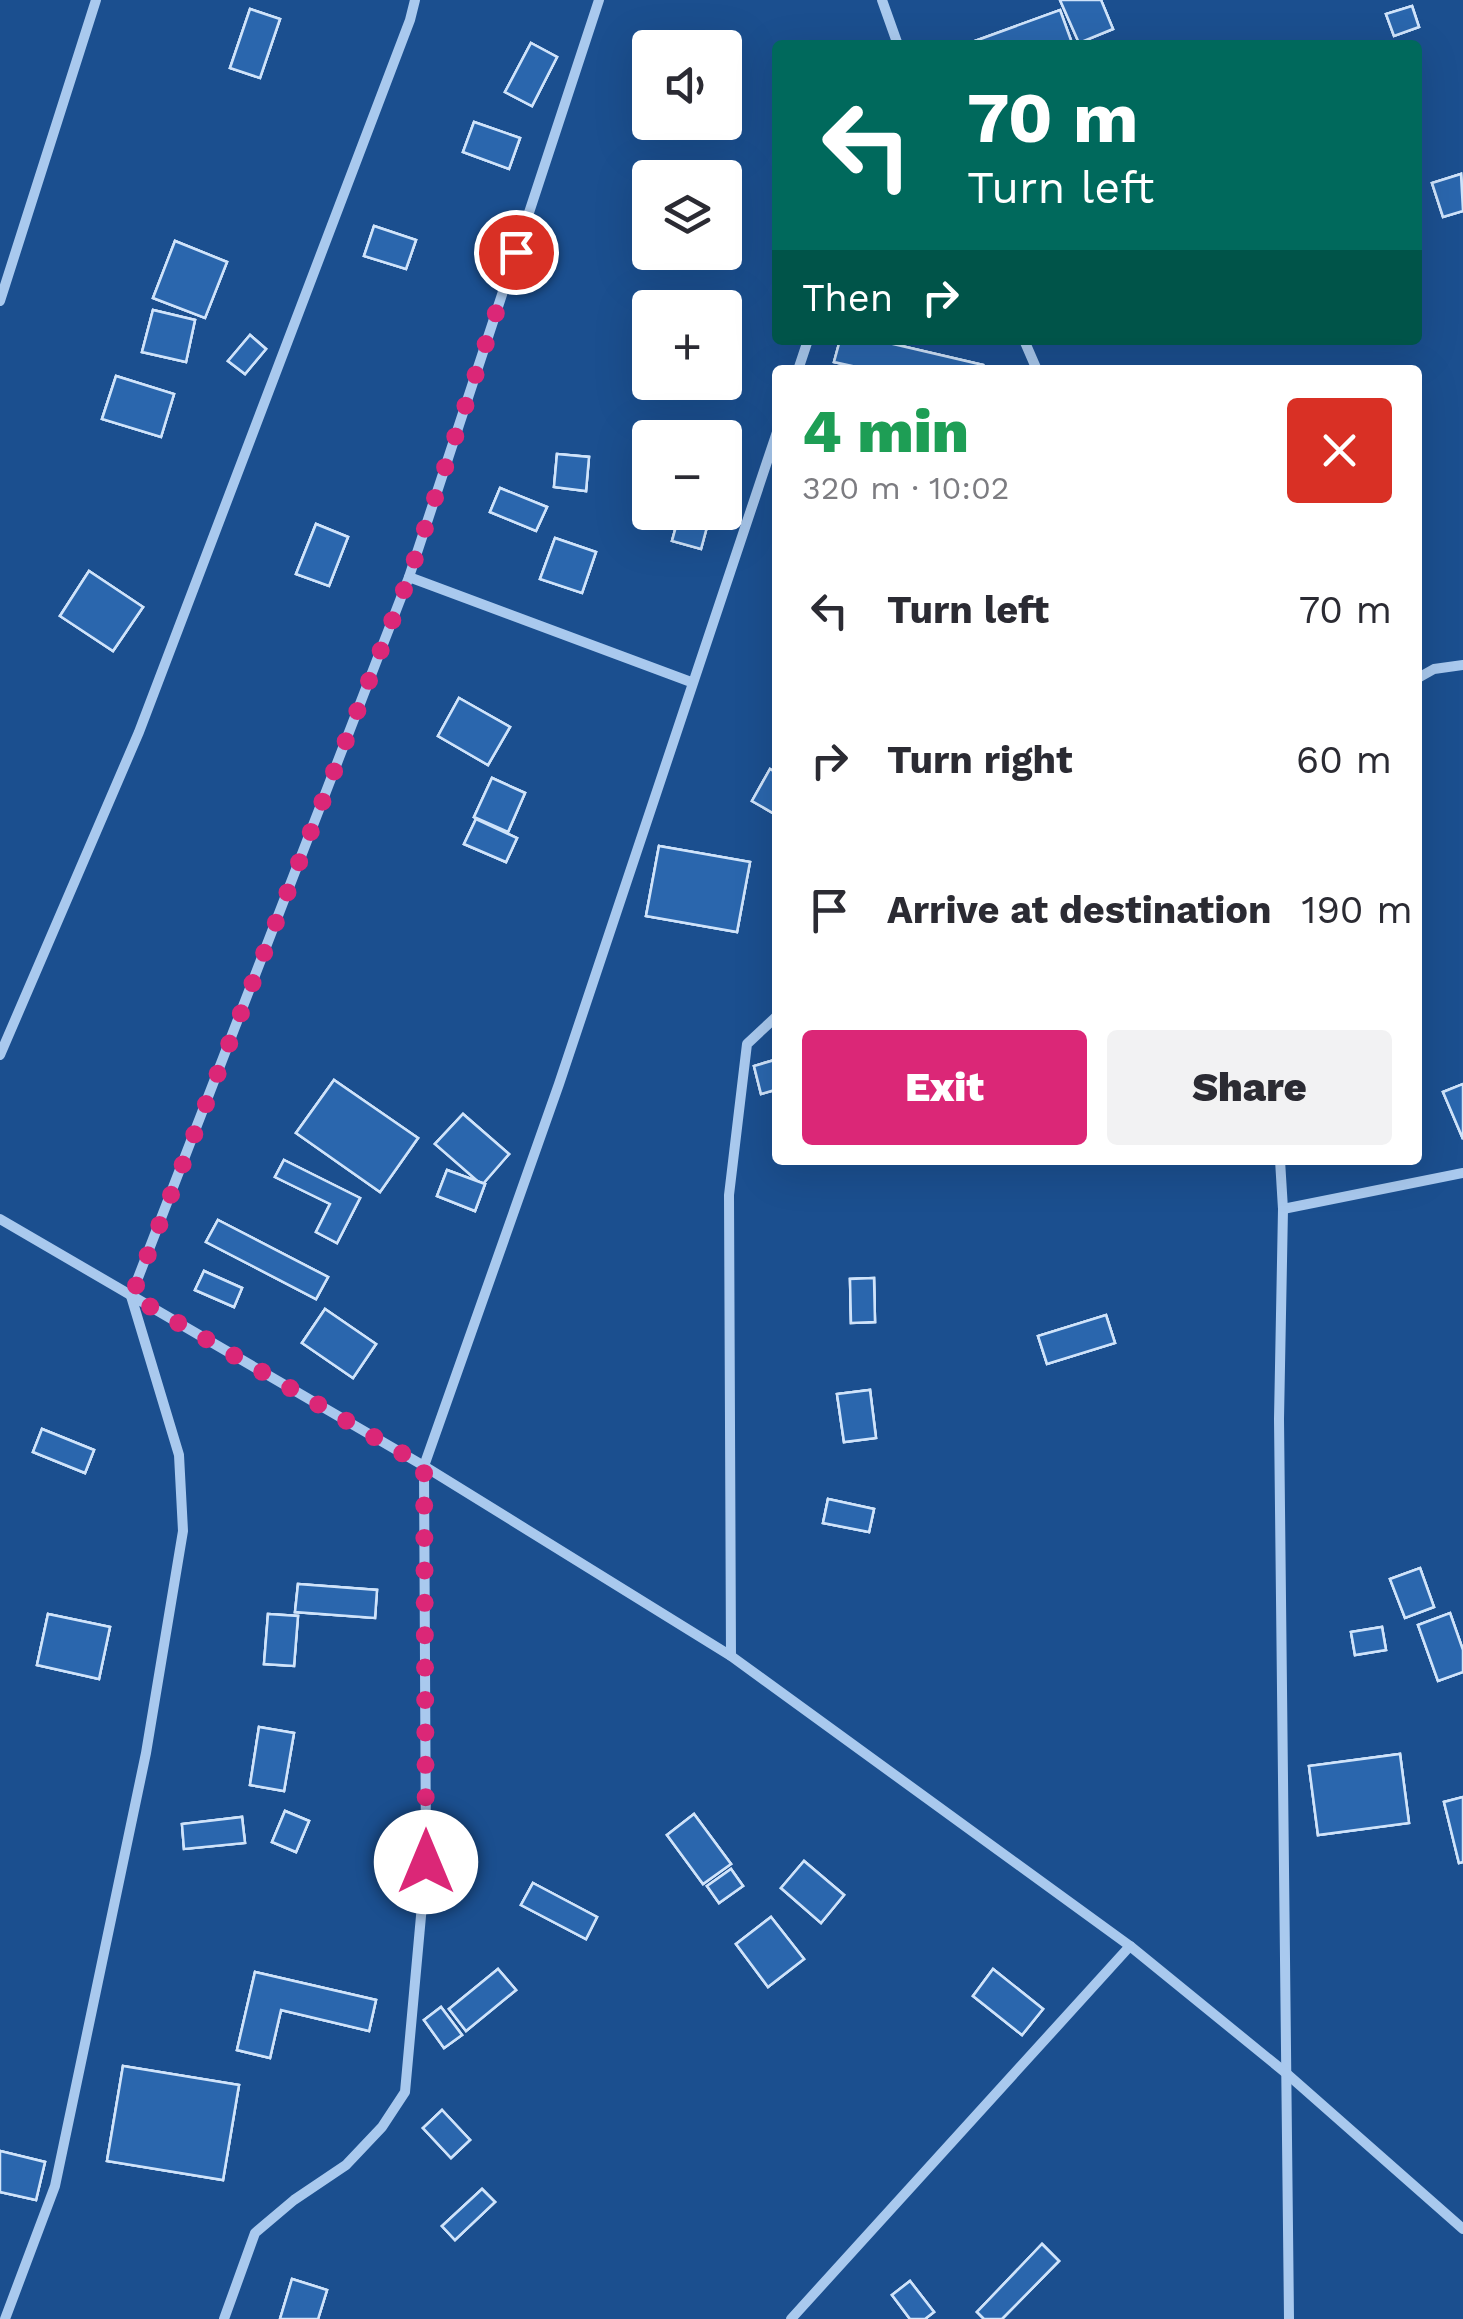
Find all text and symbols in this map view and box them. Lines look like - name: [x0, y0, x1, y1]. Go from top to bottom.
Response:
- map controls: [632, 30, 742, 530]
- button: sound: [632, 30, 742, 140]
- text: 70 m: [967, 77, 1139, 159]
- icon: left: [802, 80, 932, 210]
- button: layers: [632, 160, 742, 270]
- text: Turn left: [967, 161, 1154, 214]
- pin: [474, 210, 559, 295]
- icon: arrive: [489, 225, 544, 280]
- icon: right: [913, 270, 968, 325]
- text: Then: [802, 276, 893, 320]
- button: +: [632, 290, 742, 400]
- text: 4 min: [802, 396, 969, 467]
- button: close: [1287, 398, 1392, 503]
- button: −: [632, 420, 742, 530]
- text: 320 m · 10:02: [802, 469, 1009, 507]
- icon: left: [802, 583, 857, 638]
- text: Turn left: [887, 588, 1049, 632]
- text: 70 m: [1299, 588, 1392, 632]
- icon: right: [802, 733, 857, 788]
- text: Turn right: [887, 738, 1073, 782]
- text: 60 m: [1296, 738, 1392, 782]
- icon: arrive: [802, 883, 857, 938]
- text: Arrive at destination: [887, 888, 1272, 932]
- text: 190 m: [1302, 888, 1413, 932]
- button: Exit: [802, 1030, 1087, 1145]
- button: Share: [1107, 1030, 1392, 1145]
- position arrow: [374, 1810, 478, 1914]

